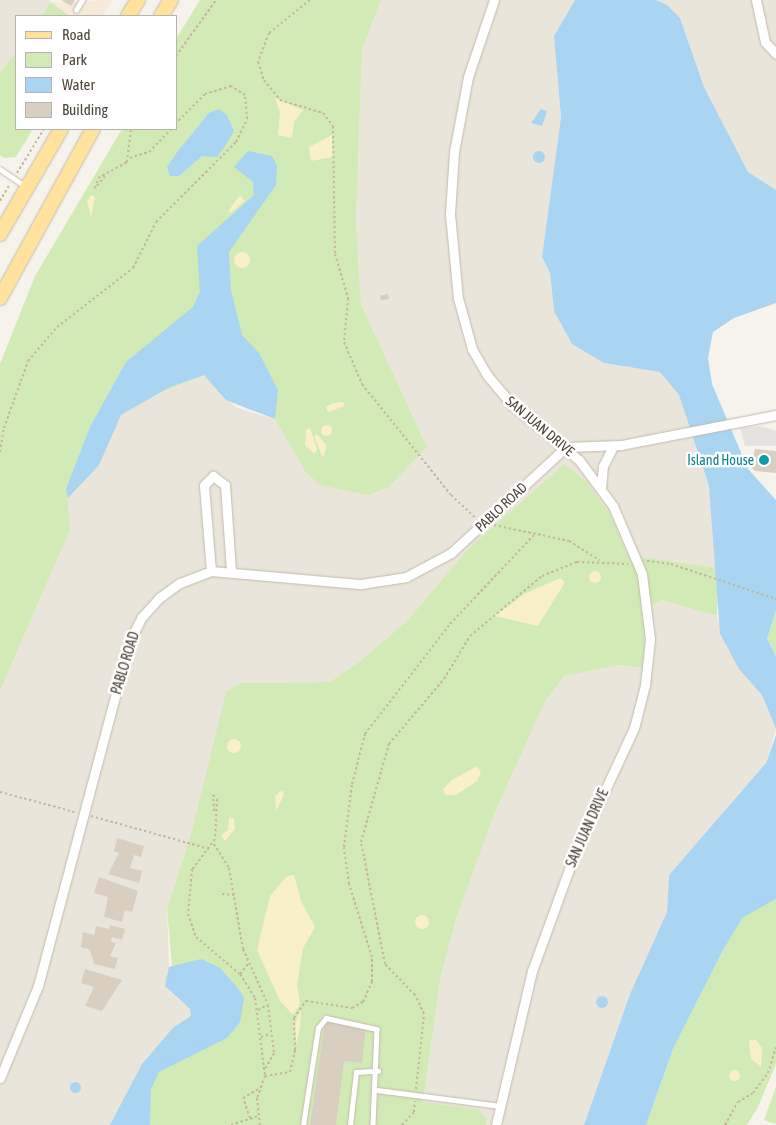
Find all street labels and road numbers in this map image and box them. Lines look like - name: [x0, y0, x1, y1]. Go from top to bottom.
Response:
- street label: SAN JUAN DRIVE: [502, 393, 578, 459]
- street label: PABLO ROAD: [472, 479, 530, 535]
- street label: PABLO ROAD: [107, 630, 143, 696]
- street label: SAN JUAN DRIVE: [562, 786, 612, 870]

